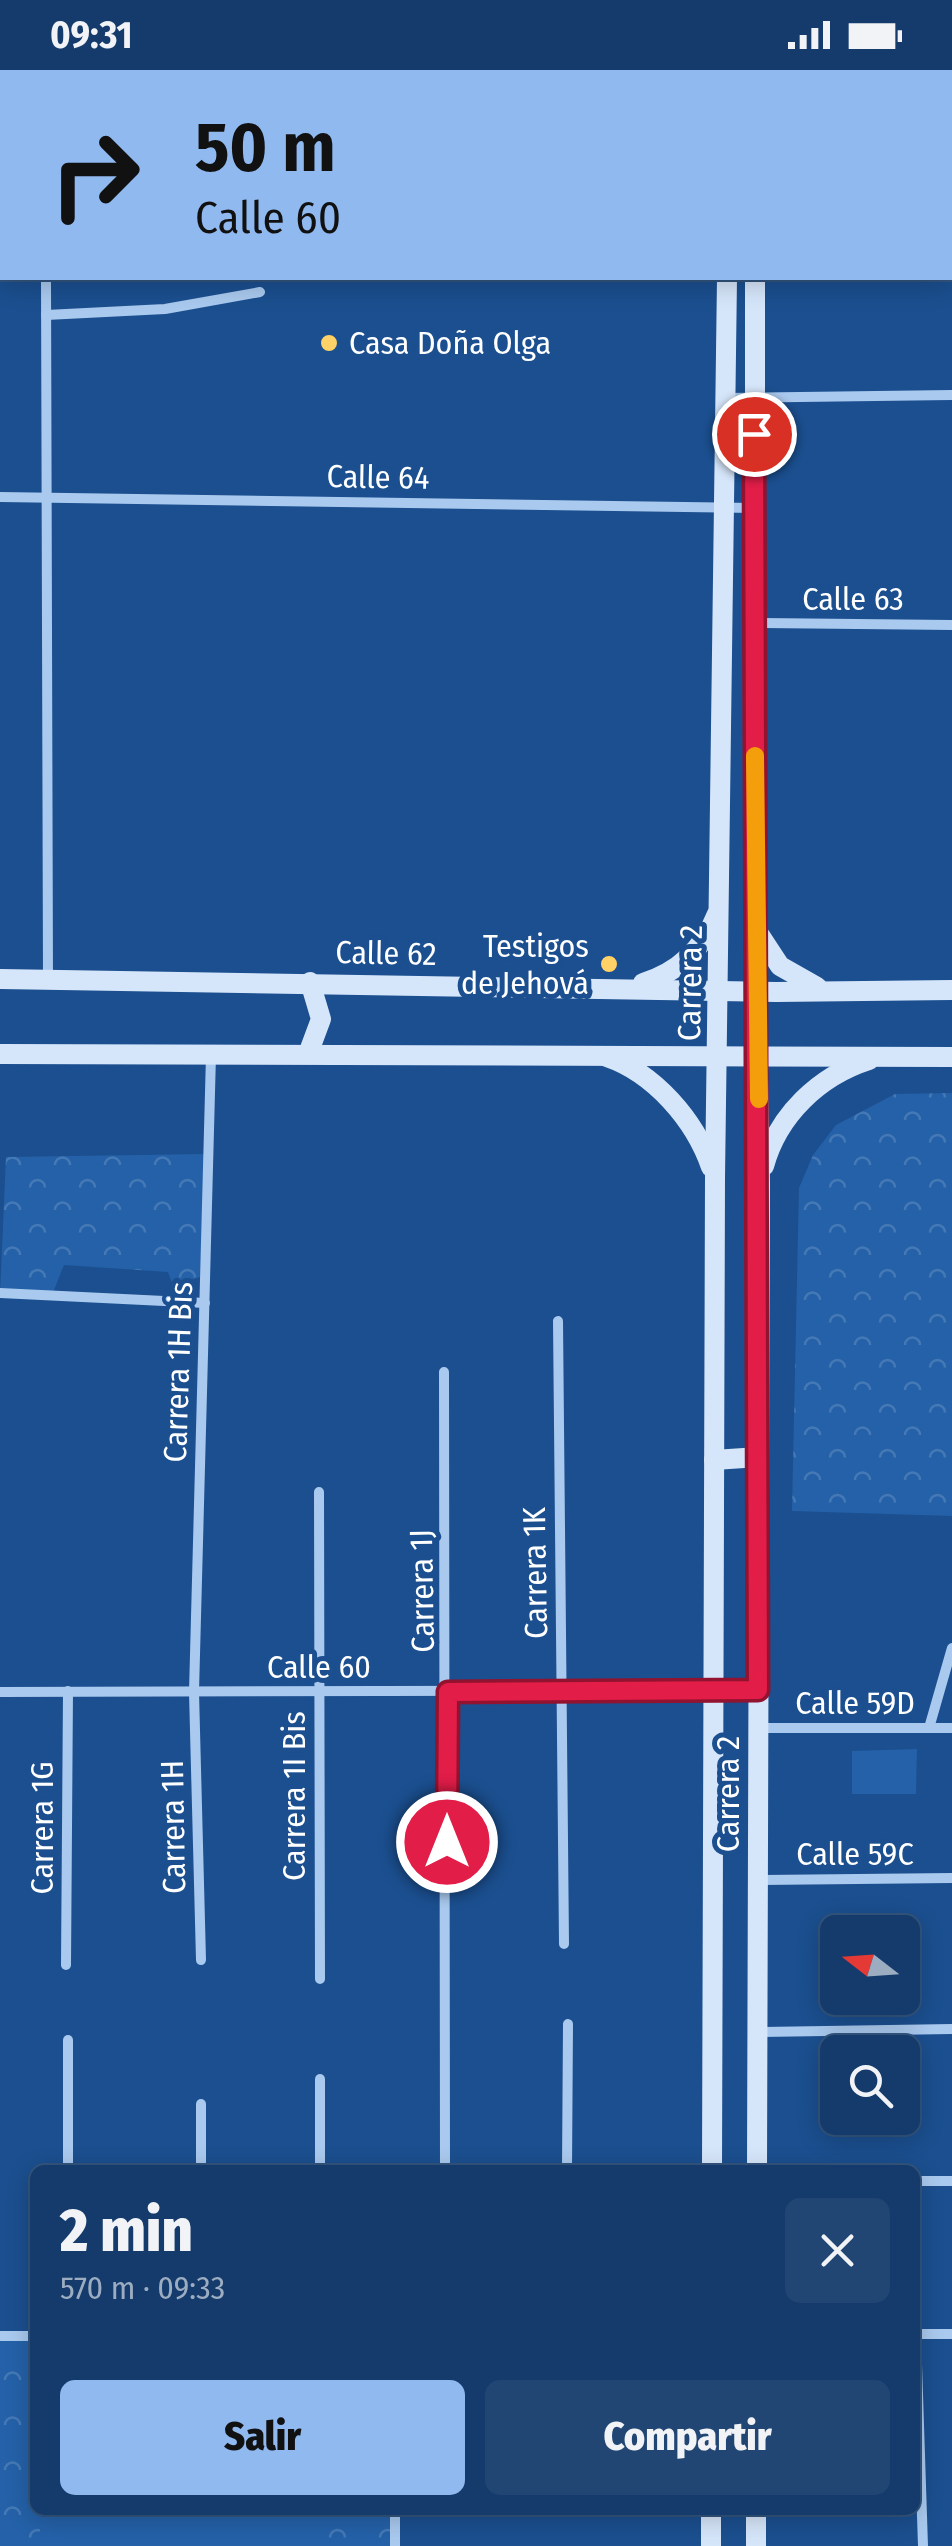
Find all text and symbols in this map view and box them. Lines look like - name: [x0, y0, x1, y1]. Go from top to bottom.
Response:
- text: 09:31: [50, 12, 133, 58]
- text: 50 m: [195, 106, 336, 190]
- icon: right: [30, 110, 160, 240]
- text: Calle 60: [195, 191, 341, 245]
- place label: Casa Doña Olga: [349, 324, 551, 362]
- marker: Casa Doña Olga: [318, 332, 340, 354]
- pin: [712, 392, 797, 477]
- icon: arrive: [727, 407, 782, 462]
- street label: Calle 64: [326, 457, 430, 497]
- street label: Calle 63: [802, 580, 904, 618]
- street label: Carrera 2: [670, 924, 710, 1042]
- place label: Testigos de Jehová: [461, 927, 589, 1002]
- street label: Calle 62: [335, 933, 437, 973]
- marker: Testigos de Jehová: [598, 953, 620, 975]
- street label: Carrera 1H Bis: [156, 1281, 200, 1463]
- street label: Carrera 1K: [515, 1506, 555, 1639]
- street label: Carrera 1J: [402, 1529, 442, 1653]
- street label: Calle 60: [267, 1648, 371, 1686]
- street label: Calle 59D: [795, 1684, 915, 1722]
- street label: Carrera 1I Bis: [275, 1711, 313, 1881]
- street label: Carrera 2: [709, 1736, 747, 1852]
- street label: Carrera 1H: [153, 1760, 193, 1894]
- street label: Carrera 1G: [23, 1761, 61, 1895]
- position arrow: [395, 1790, 499, 1894]
- street label: Calle 59C: [796, 1835, 914, 1873]
- north arrow: [820, 1915, 920, 2015]
- map controls: [820, 1915, 920, 2135]
- button: search: [820, 2035, 920, 2135]
- text: 2 min: [60, 2195, 193, 2267]
- button: close: [785, 2198, 890, 2303]
- text: 570 m · 09:33: [60, 2269, 225, 2307]
- button: Salir: [60, 2380, 465, 2495]
- button: Compartir: [485, 2380, 890, 2495]

